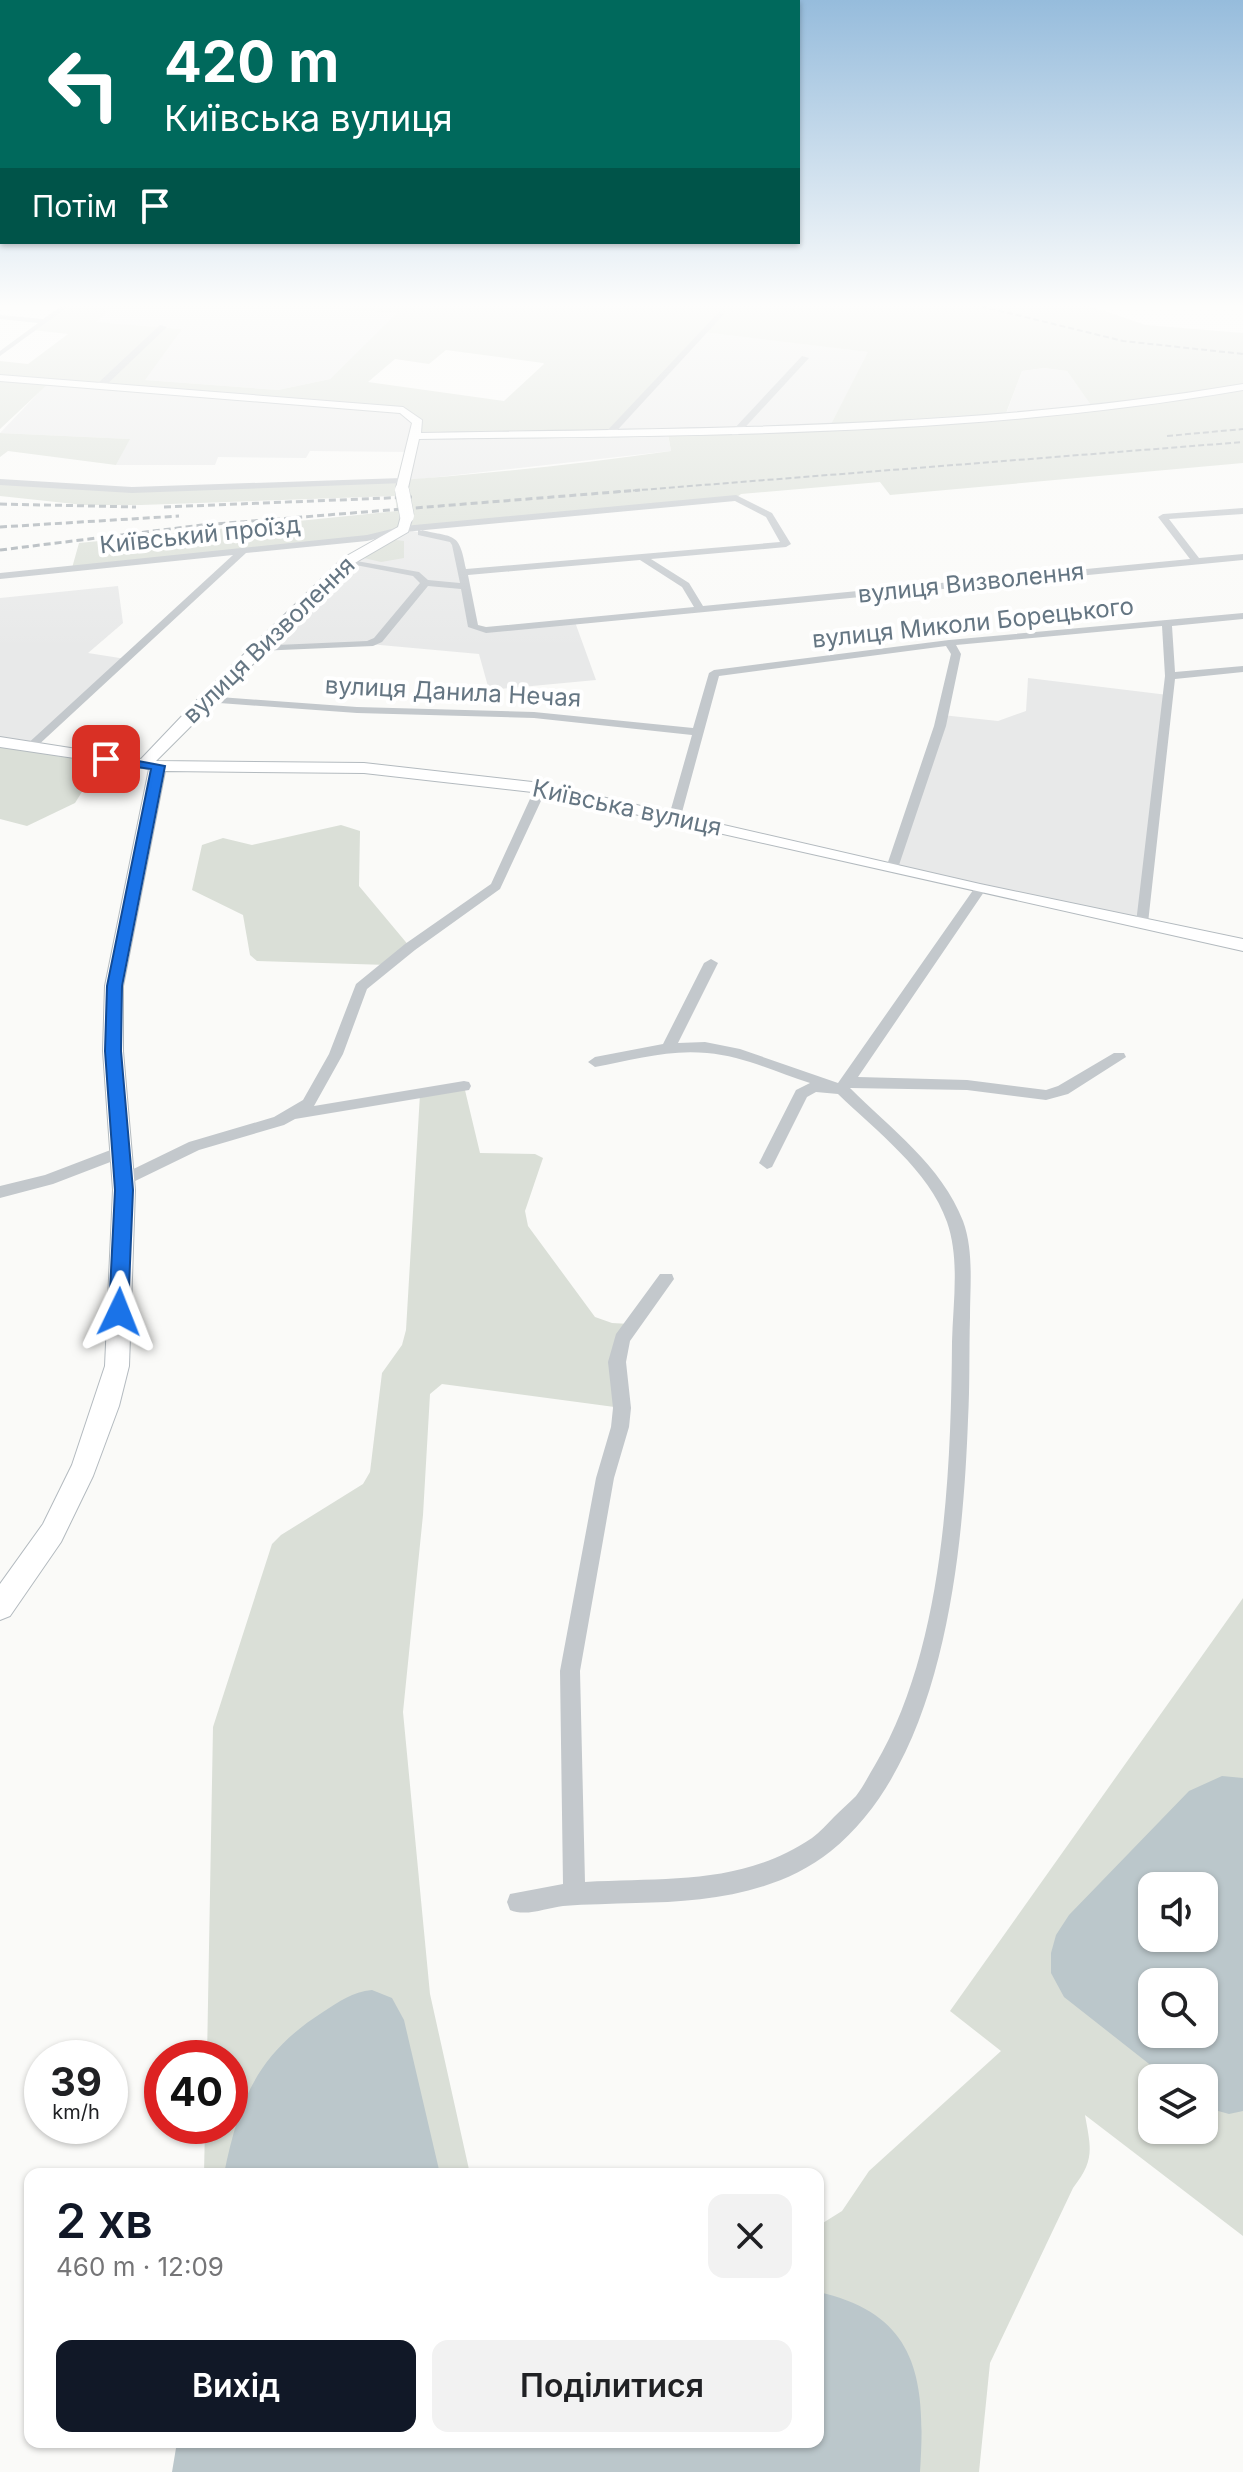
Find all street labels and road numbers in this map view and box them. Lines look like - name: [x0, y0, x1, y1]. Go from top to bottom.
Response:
- street label: Київський проїзд: [98, 510, 302, 559]
- street label: вулиця Визволення: [177, 550, 361, 729]
- street label: вулиця Визволення: [856, 556, 1086, 609]
- street label: вулиця Миколи Борецького: [811, 591, 1135, 654]
- street label: вулиця Данила Нечая: [324, 670, 582, 713]
- street label: Київська вулиця: [530, 773, 724, 842]

